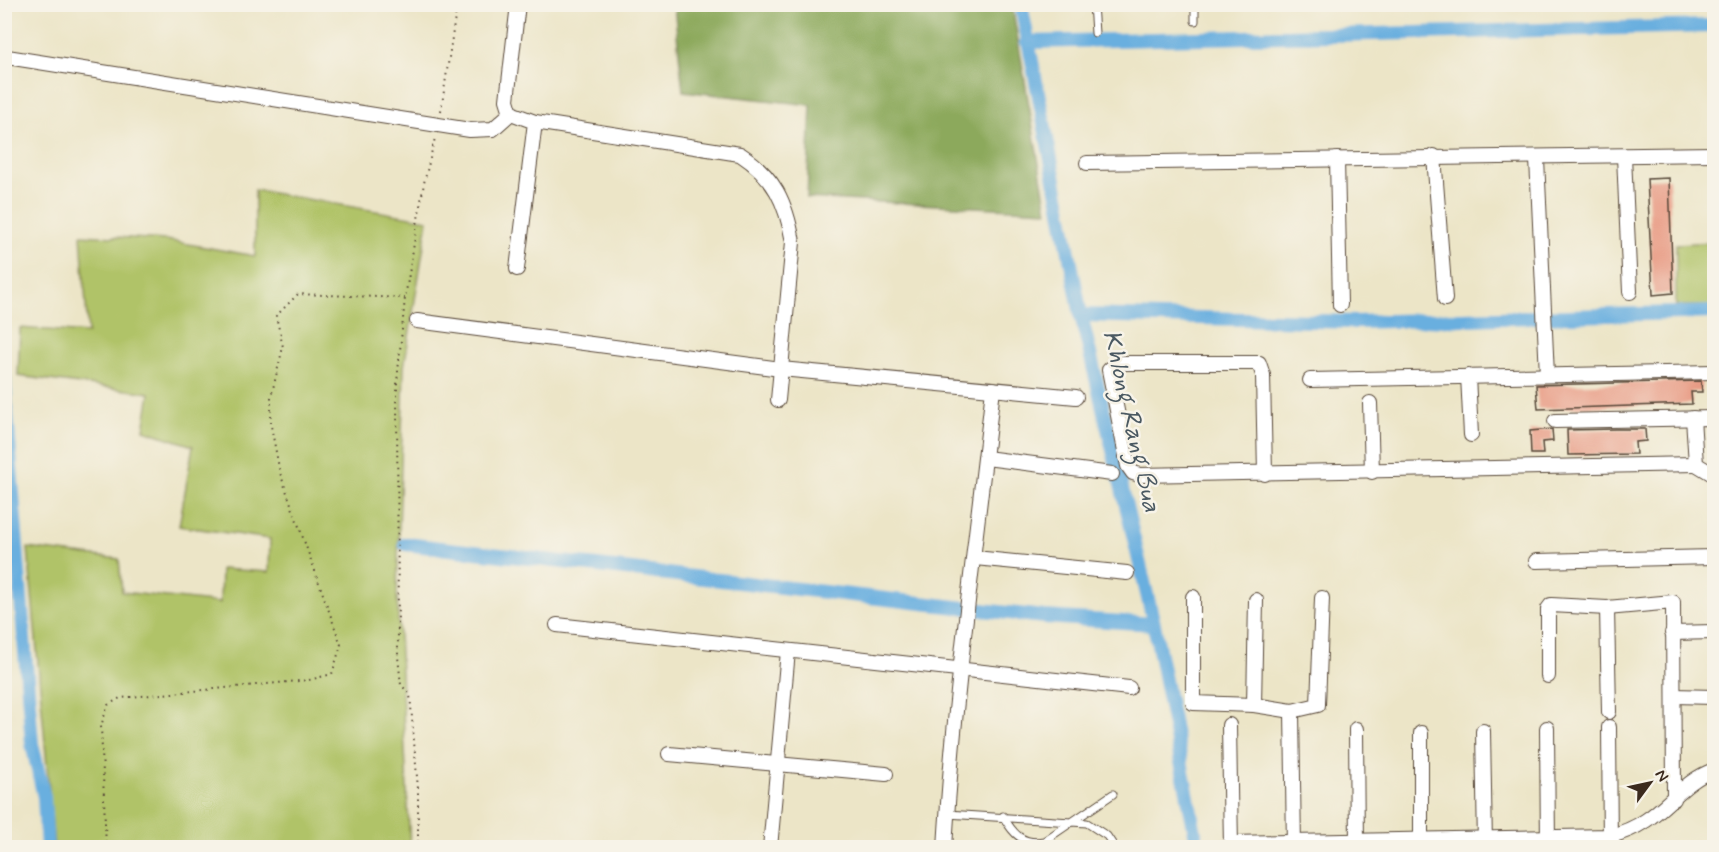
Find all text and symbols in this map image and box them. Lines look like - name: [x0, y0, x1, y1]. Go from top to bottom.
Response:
- water label: Khlong Rang Bua: [1091, 327, 1169, 516]
- north arrow: [1620, 753, 1680, 813]
- text: N: [1650, 765, 1673, 786]

